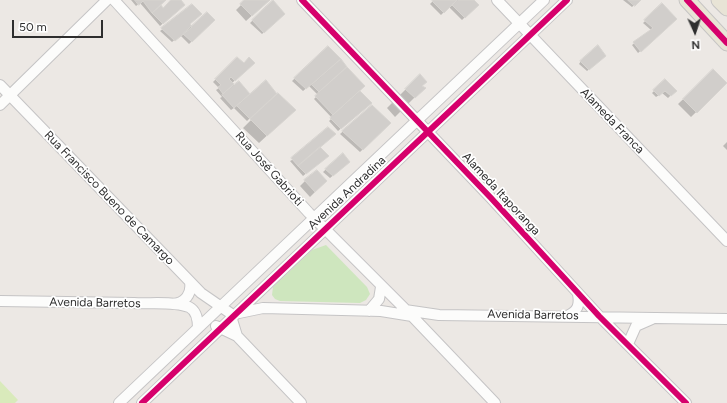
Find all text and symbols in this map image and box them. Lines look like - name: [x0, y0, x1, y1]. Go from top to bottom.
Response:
- scale bar: [14, 12, 105, 38]
- north arrow: [675, 12, 715, 52]
- text: 50 m: [19, 20, 47, 34]
- text: N: [691, 38, 700, 51]
- street label: Alameda Franca: [577, 85, 647, 157]
- street label: Rua Francisco Bueno de Camargo: [41, 128, 177, 268]
- street label: Rua José Gabrioti: [232, 129, 306, 209]
- street label: Alameda Itaporanga: [459, 150, 543, 238]
- street label: Avenida Andradina: [305, 153, 389, 233]
- street label: Avenida Barretos: [49, 295, 141, 311]
- street label: Avenida Barretos: [487, 307, 579, 323]

